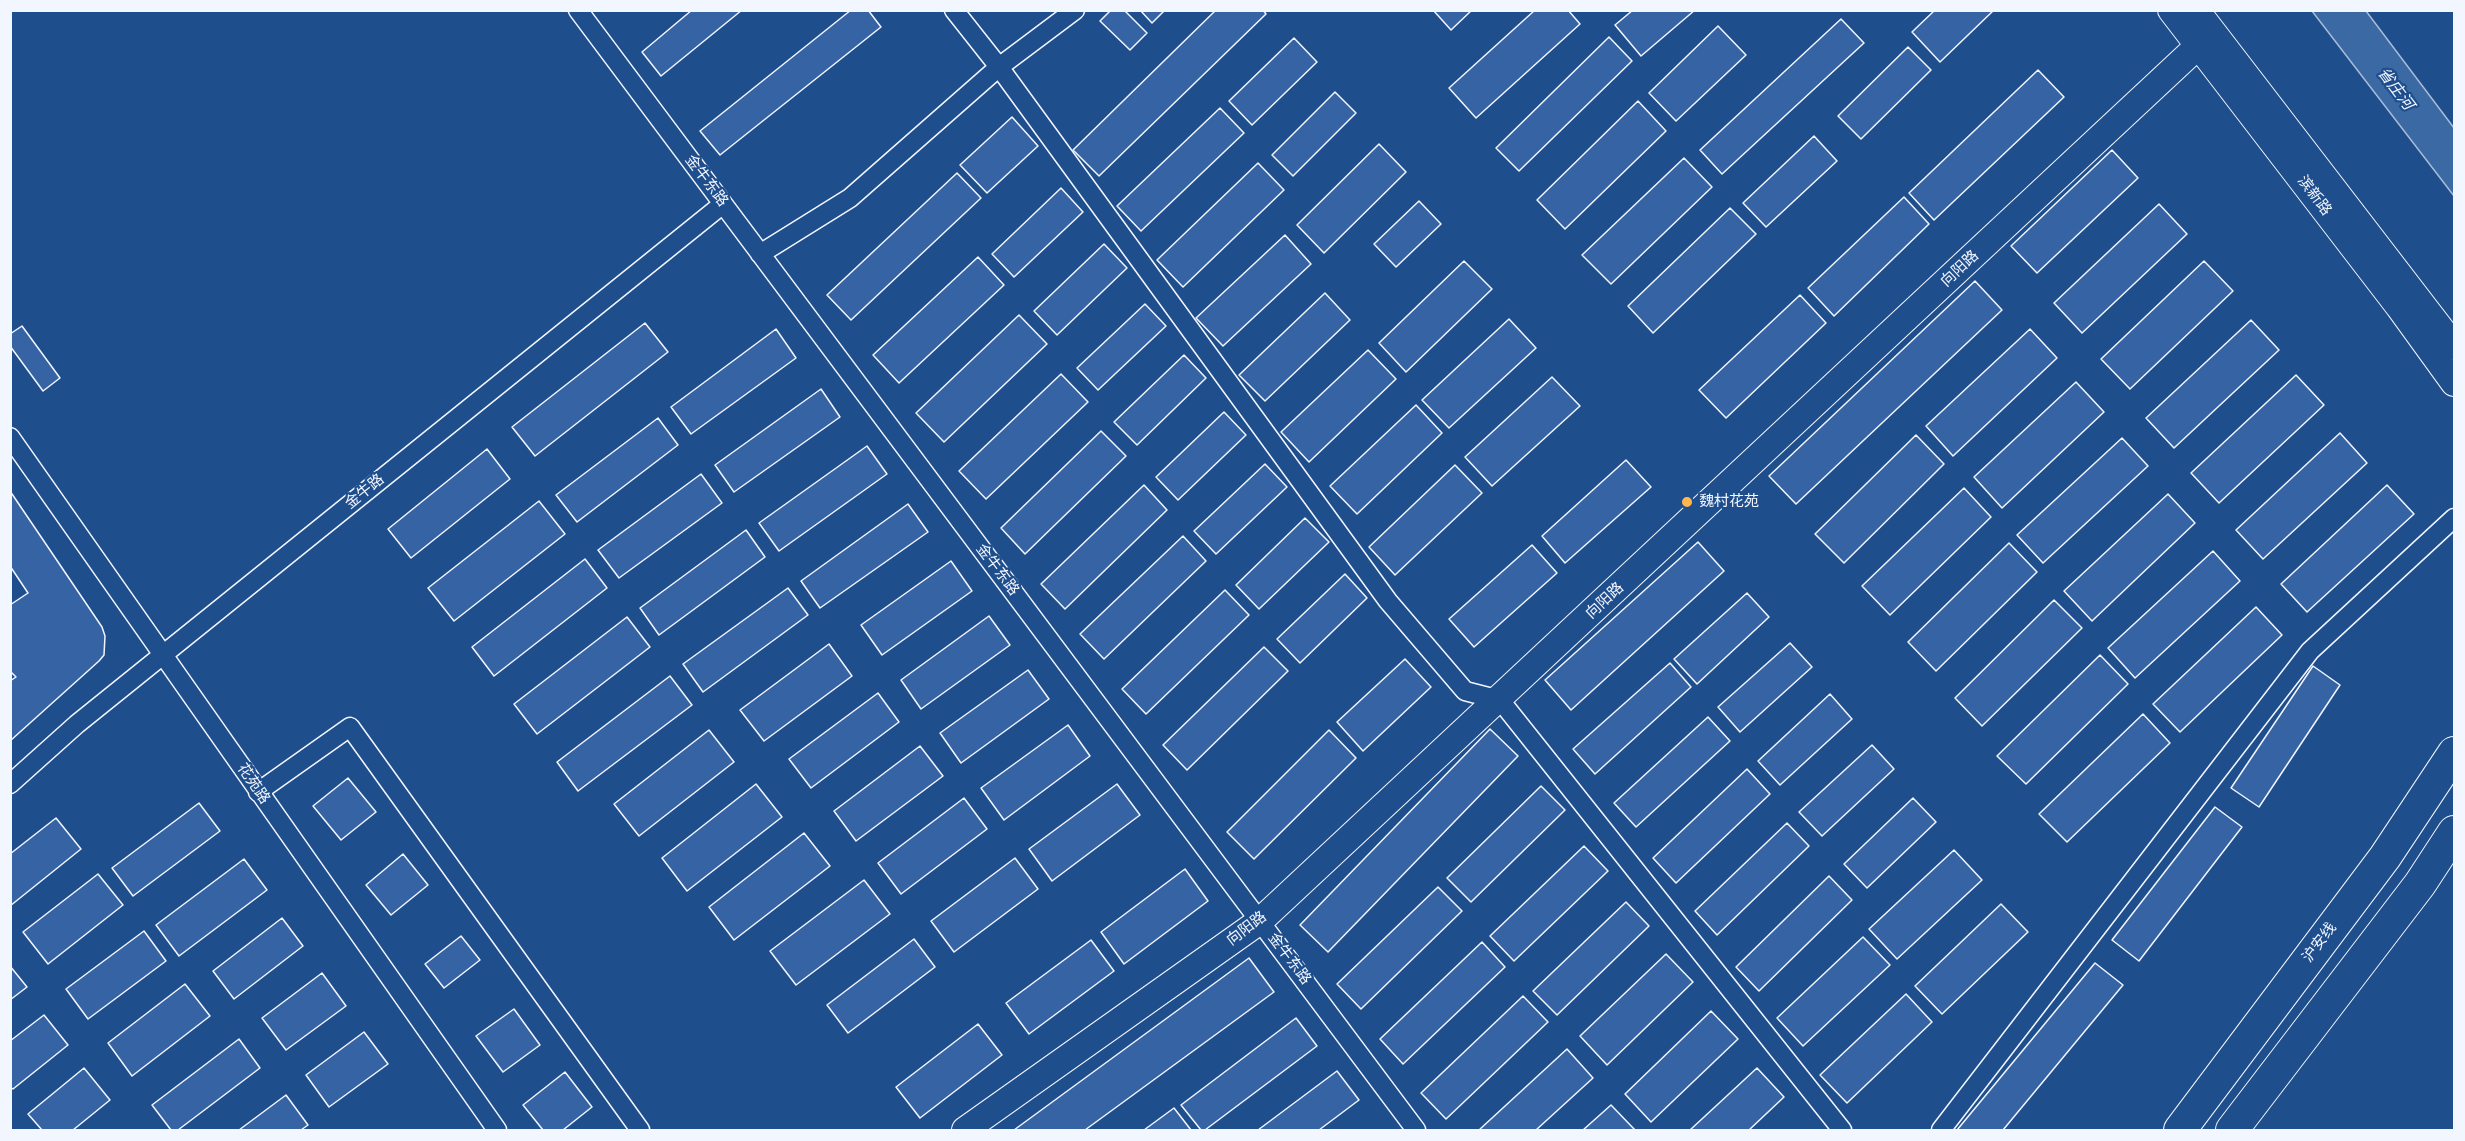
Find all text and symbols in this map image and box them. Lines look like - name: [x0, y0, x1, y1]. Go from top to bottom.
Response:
- water label: 省庄河: [2373, 64, 2417, 114]
- street label: 金牛东路: [681, 152, 731, 210]
- street label: 滨新路: [2293, 173, 2335, 219]
- street label: 向阳路: [1937, 247, 1983, 291]
- street label: 金牛路: [342, 471, 388, 513]
- place label: 魏村花苑: [1699, 493, 1759, 511]
- marker: 魏村花苑: [1680, 495, 1694, 509]
- street label: 金牛东路: [972, 541, 1022, 599]
- street label: 向阳路: [1582, 579, 1628, 623]
- street label: 花苑路: [233, 760, 273, 808]
- street label: 向阳路: [1224, 908, 1270, 950]
- street label: 沪安线: [2299, 920, 2341, 966]
- street label: 金牛东路: [1264, 930, 1314, 988]

